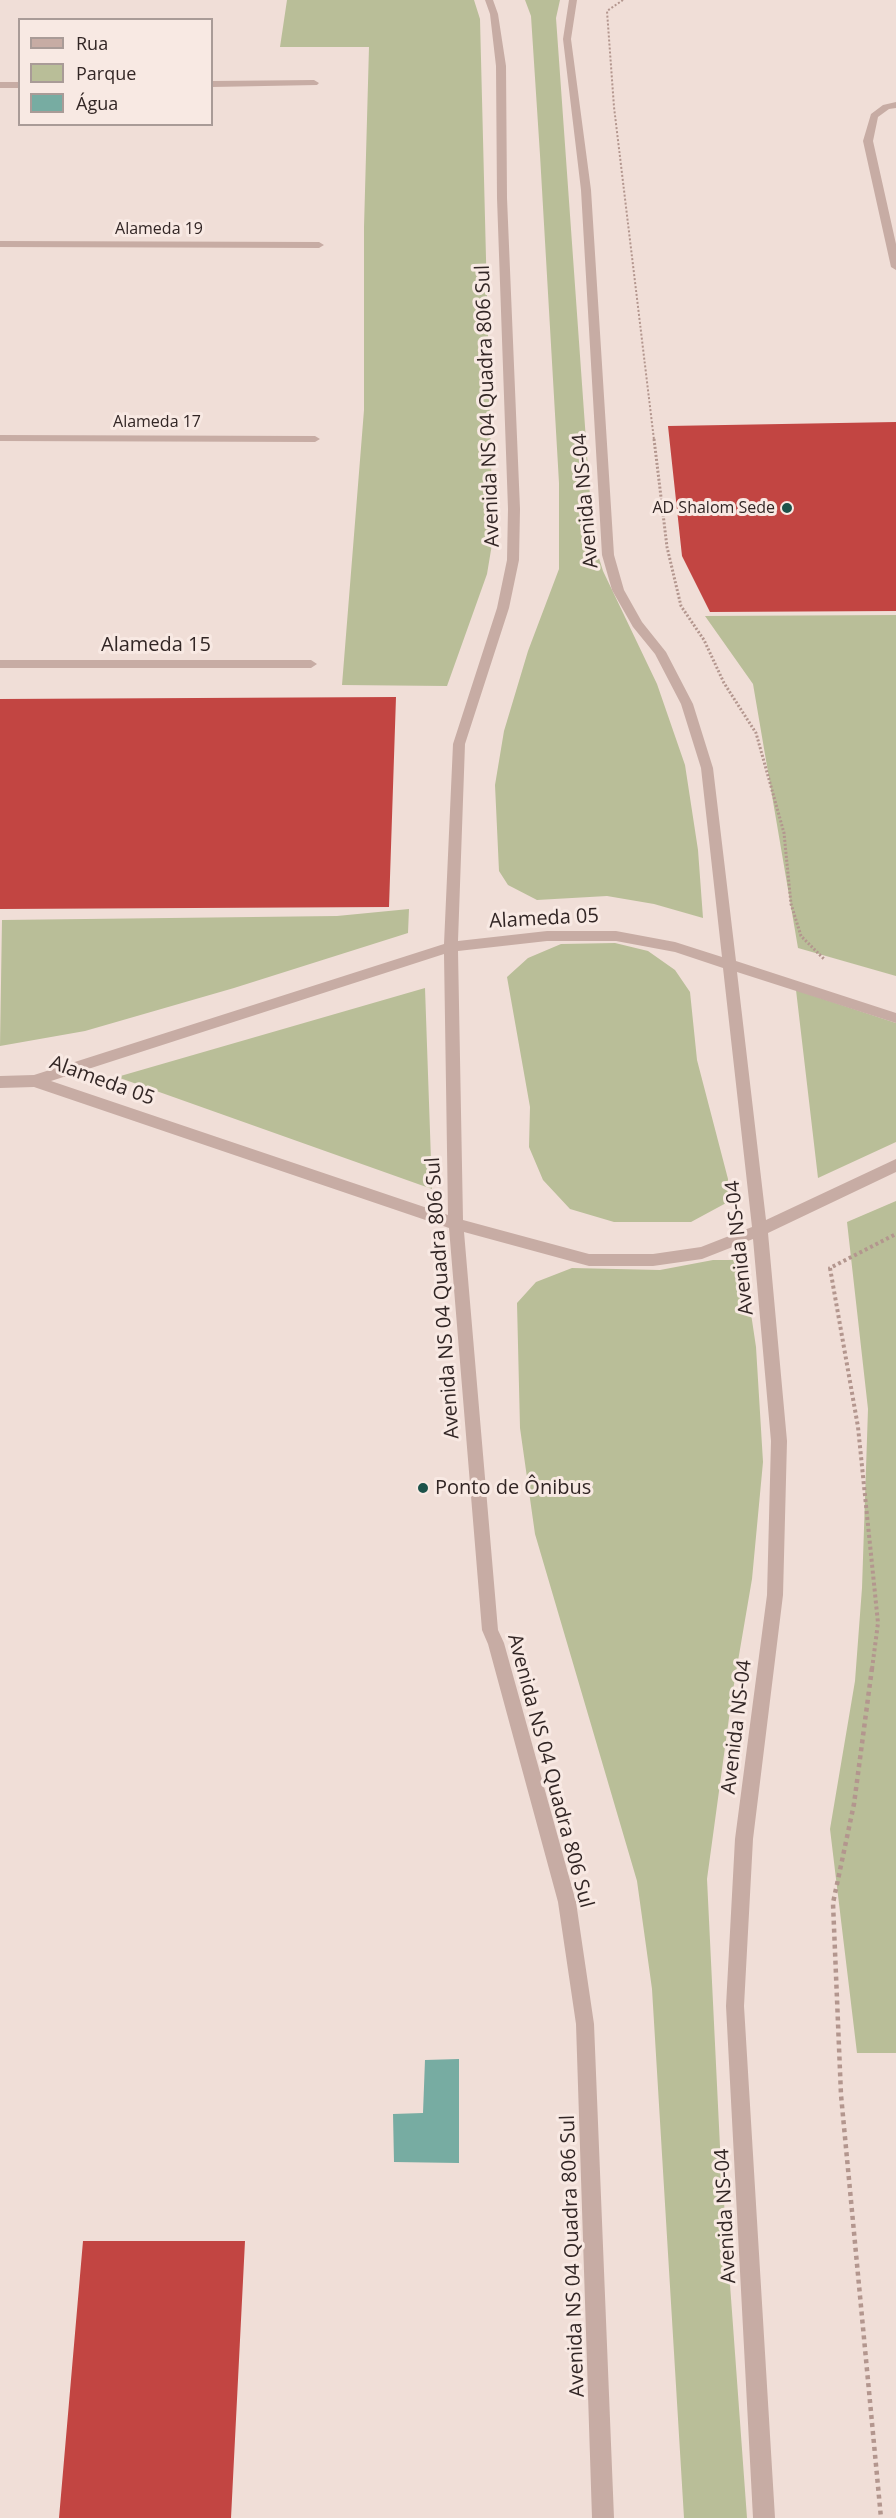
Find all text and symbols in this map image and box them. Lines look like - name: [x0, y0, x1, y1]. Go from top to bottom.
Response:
- legend: [18, 18, 213, 126]
- text: Rua: [76, 31, 108, 55]
- text: Parque: [76, 61, 136, 85]
- text: Água: [76, 91, 118, 115]
- street label: Alameda 19: [115, 219, 203, 239]
- street label: Avenida NS 04 Quadra 806 Sul: [471, 264, 505, 548]
- street label: Alameda 17: [113, 412, 201, 432]
- street label: Avenida NS-04: [568, 433, 604, 569]
- place label: AD Shalom Sede: [652, 498, 775, 518]
- marker: AD Shalom Sede: [780, 501, 794, 515]
- street label: Alameda 15: [101, 633, 211, 657]
- street label: Alameda 05: [488, 904, 600, 934]
- street label: Alameda 05: [46, 1051, 158, 1111]
- street label: Avenida NS 04 Quadra 806 Sul: [421, 1156, 465, 1440]
- street label: Avenida NS-04: [721, 1180, 759, 1316]
- place label: Ponto de Ônibus: [435, 1476, 591, 1500]
- marker: Ponto de Ônibus: [416, 1481, 430, 1495]
- street label: Avenida NS 04 Quadra 806 Sul: [502, 1631, 598, 1911]
- street label: Avenida NS-04: [717, 1659, 757, 1795]
- street label: Avenida NS 04 Quadra 806 Sul: [556, 2114, 590, 2398]
- street label: Avenida NS-04: [710, 2148, 742, 2284]

